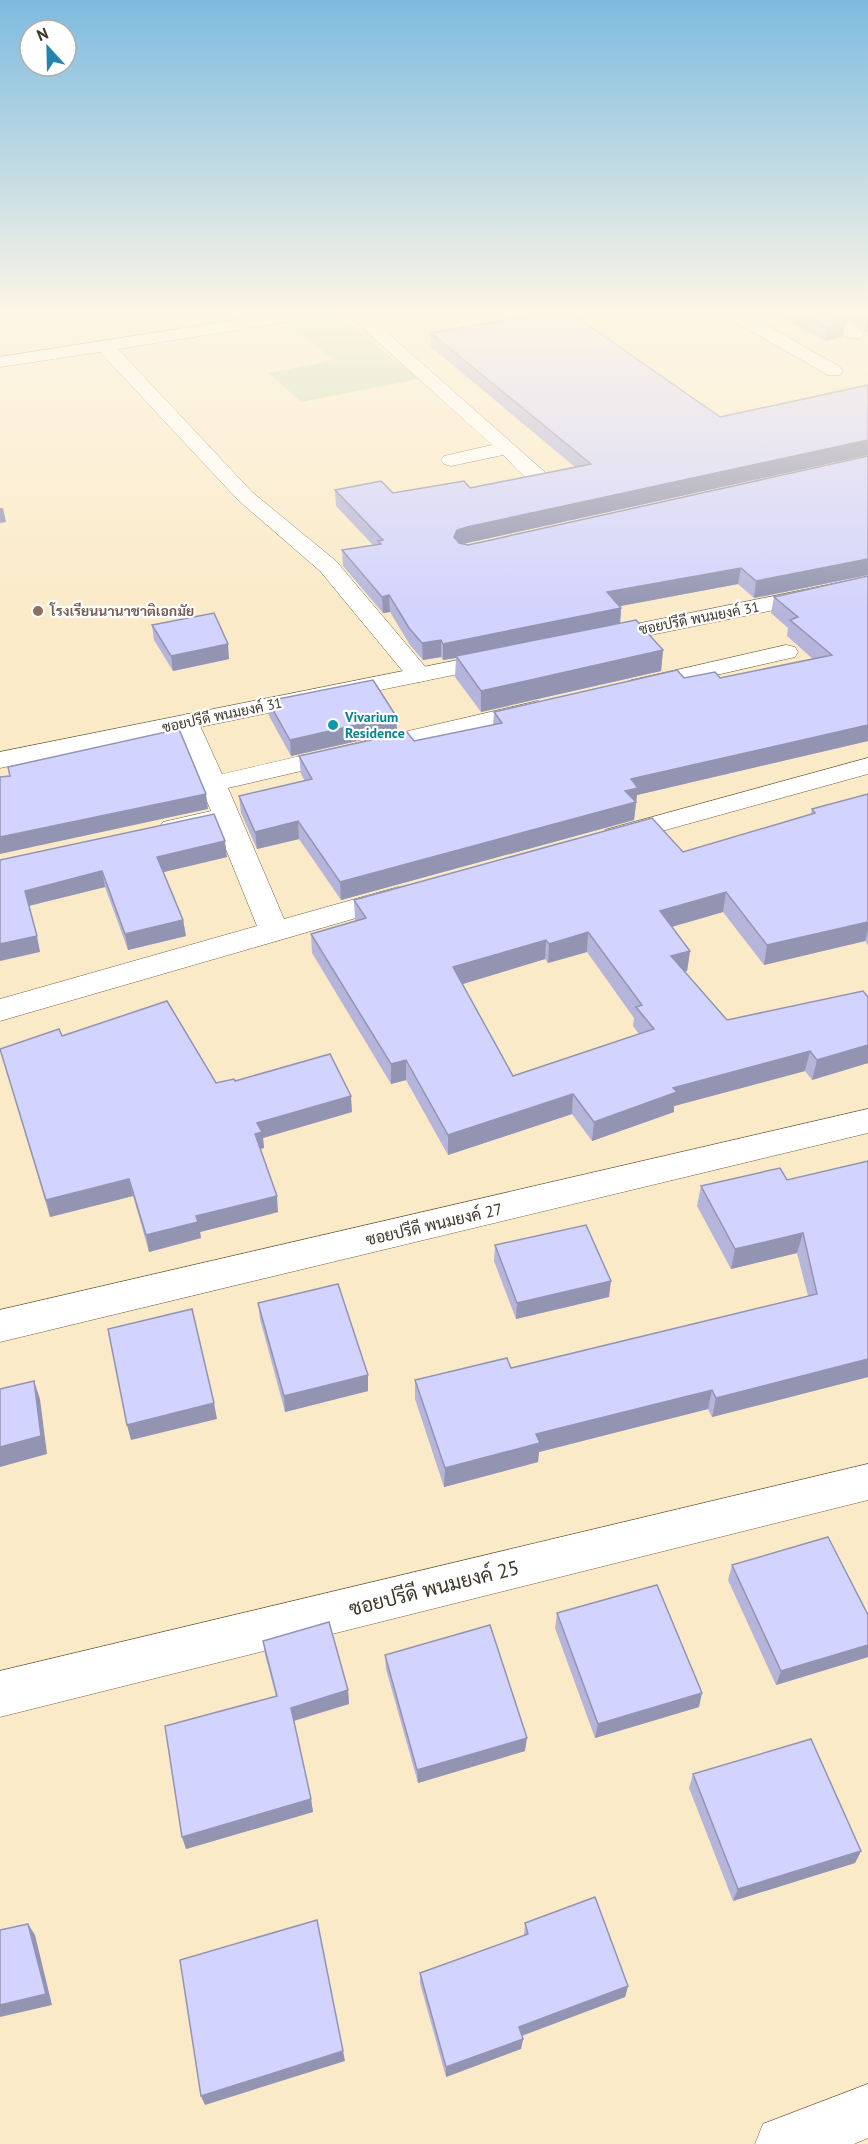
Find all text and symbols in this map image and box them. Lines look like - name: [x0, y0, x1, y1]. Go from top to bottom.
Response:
- north arrow: [18, 18, 78, 78]
- text: N: [34, 23, 51, 45]
- street label: ซอยปรีดี พนมยงค์ 31: [637, 598, 761, 638]
- place label: โรงเรียนนานาชาติเอกมัย: [49, 602, 194, 620]
- marker: โรงเรียนนานาชาติเอกมัย: [31, 604, 45, 618]
- street label: ซอยปรีดี พนมยงค์ 31: [160, 693, 284, 737]
- place label: Vivarium Residence: [344, 708, 405, 742]
- marker: Vivarium Residence: [326, 718, 340, 732]
- street label: ซอยปรีดี พนมยงค์ 27: [363, 1197, 504, 1249]
- street label: ซอยปรีดี พนมยงค์ 25: [346, 1553, 522, 1622]

